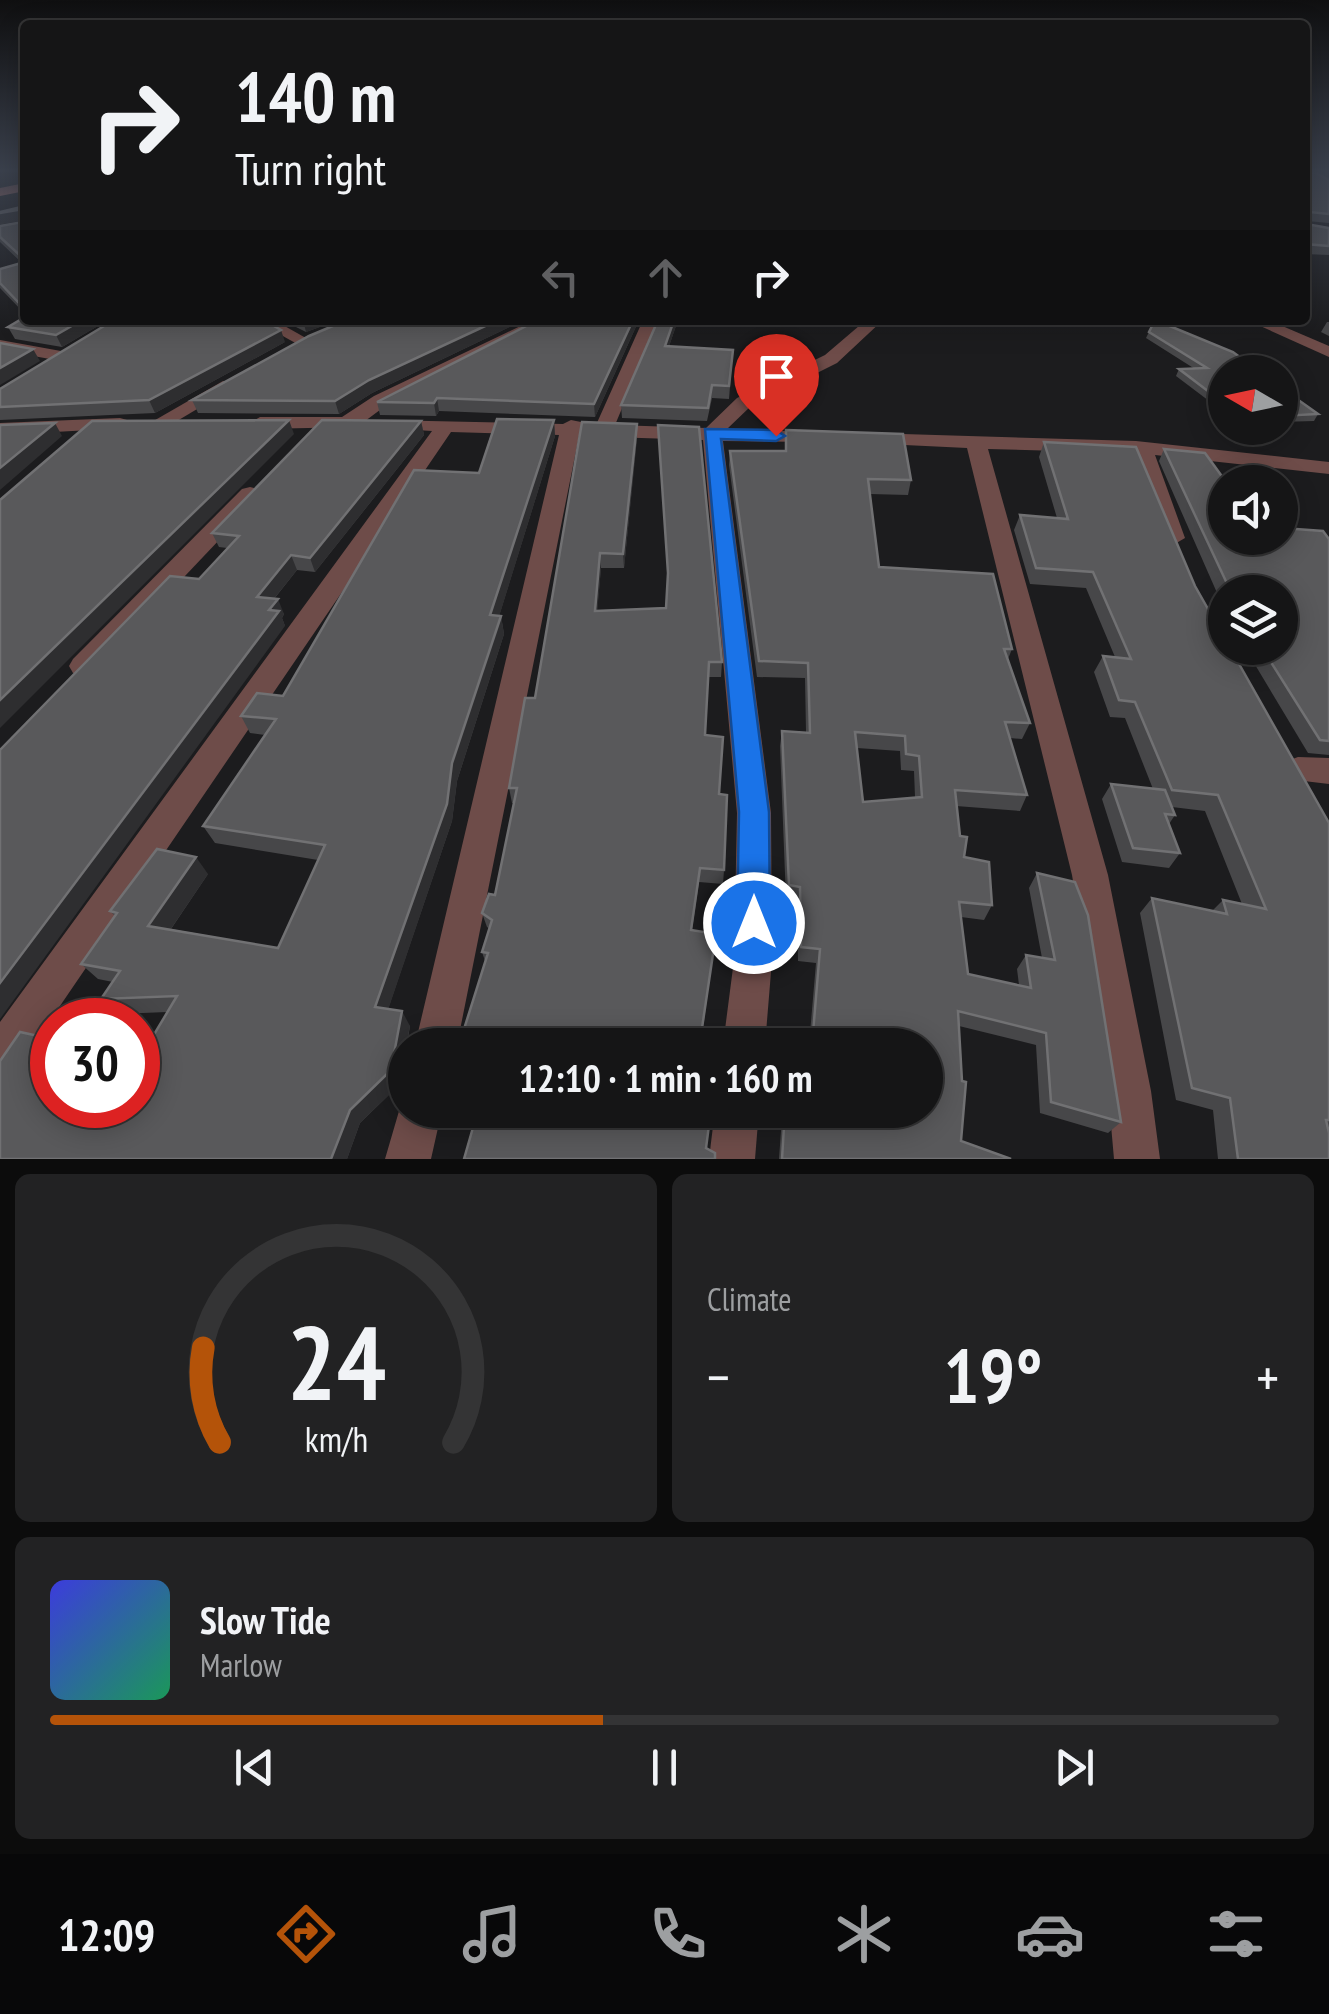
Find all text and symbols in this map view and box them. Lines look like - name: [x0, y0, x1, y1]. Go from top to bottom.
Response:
- text: 140 m: [235, 51, 396, 141]
- icon: right: [70, 60, 200, 190]
- text: Turn right: [235, 139, 386, 197]
- icon: left: [533, 250, 588, 305]
- icon: ahead: [638, 250, 693, 305]
- icon: right: [743, 250, 798, 305]
- pin: [734, 334, 819, 437]
- icon: arrive: [749, 349, 804, 404]
- north arrow: [1208, 355, 1298, 445]
- map controls: [1208, 355, 1298, 665]
- button: sound: [1208, 465, 1298, 555]
- button: layers: [1208, 575, 1298, 665]
- position arrow: [702, 871, 806, 975]
- speed limit sign: 30: [30, 998, 160, 1128]
- text: 12:10 · 1 min · 160 m: [519, 1053, 812, 1102]
- text: Climate: [707, 1278, 791, 1320]
- text: 24: [286, 1294, 386, 1429]
- text: 19°: [943, 1327, 1043, 1424]
- text: −: [707, 1341, 730, 1412]
- text: +: [1256, 1341, 1279, 1412]
- text: km/h: [304, 1416, 368, 1462]
- text: Slow Tide: [200, 1595, 331, 1644]
- text: Marlow: [200, 1644, 282, 1686]
- icon: previous: [227, 1740, 282, 1795]
- icon: pause: [637, 1740, 692, 1795]
- icon: next: [1047, 1740, 1102, 1795]
- icon: directions: [271, 1899, 341, 1969]
- icon: music: [457, 1899, 527, 1969]
- icon: phone: [643, 1899, 713, 1969]
- icon: climate: [829, 1899, 899, 1969]
- icon: car: [1015, 1899, 1085, 1969]
- icon: filters: [1201, 1899, 1271, 1969]
- text: 12:09: [58, 1905, 155, 1963]

